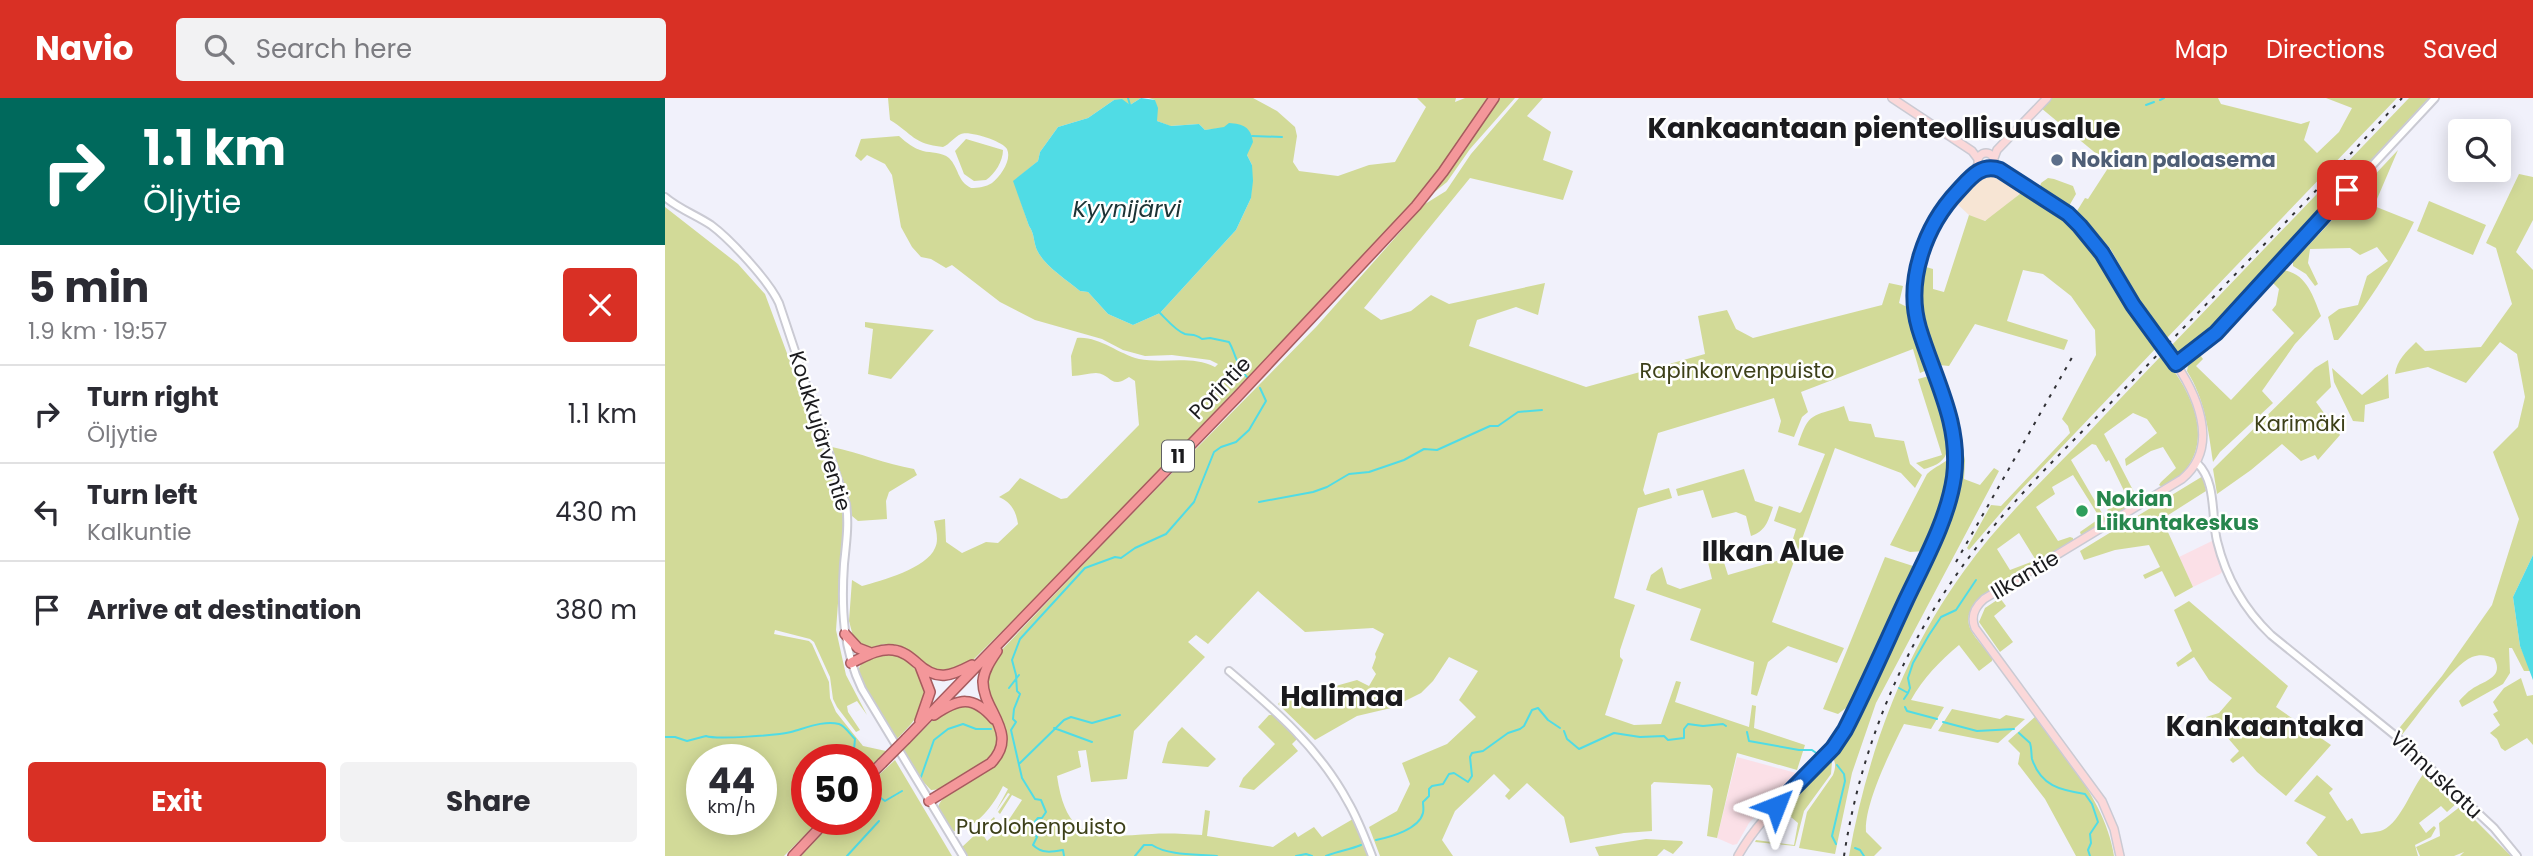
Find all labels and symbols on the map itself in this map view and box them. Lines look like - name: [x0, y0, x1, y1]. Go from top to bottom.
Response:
- district label: Kankaantaan pienteollisuusalue: [1648, 109, 2120, 148]
- place label: Nokian paloasema: [2071, 145, 2276, 174]
- marker: Nokian paloasema: [2049, 152, 2065, 168]
- pin: [2317, 160, 2377, 220]
- water label: Kyynijärvi: [1073, 193, 1182, 225]
- street label: Koukkujärventie: [782, 347, 859, 514]
- street label: Porintie: [1182, 350, 1257, 426]
- park label: Rapinkorvenpuisto: [1640, 356, 1834, 385]
- park label: Karimäki: [2254, 409, 2346, 438]
- road number: 11: [1162, 440, 1194, 472]
- place label: Nokian Liikuntakeskus: [2096, 484, 2259, 537]
- marker: Nokian Liikuntakeskus: [2074, 503, 2090, 519]
- district label: Ilkan Alue: [1702, 532, 1844, 571]
- street label: Ilkantie: [1985, 543, 2064, 606]
- district label: Halimaa: [1280, 677, 1404, 716]
- district label: Kankaantaka: [2166, 707, 2364, 746]
- street label: Vihnuskatu: [2384, 724, 2489, 825]
- speed limit sign: 50: [791, 744, 882, 835]
- position arrow: [1739, 769, 1813, 843]
- park label: Purolohenpuisto: [956, 812, 1126, 841]

